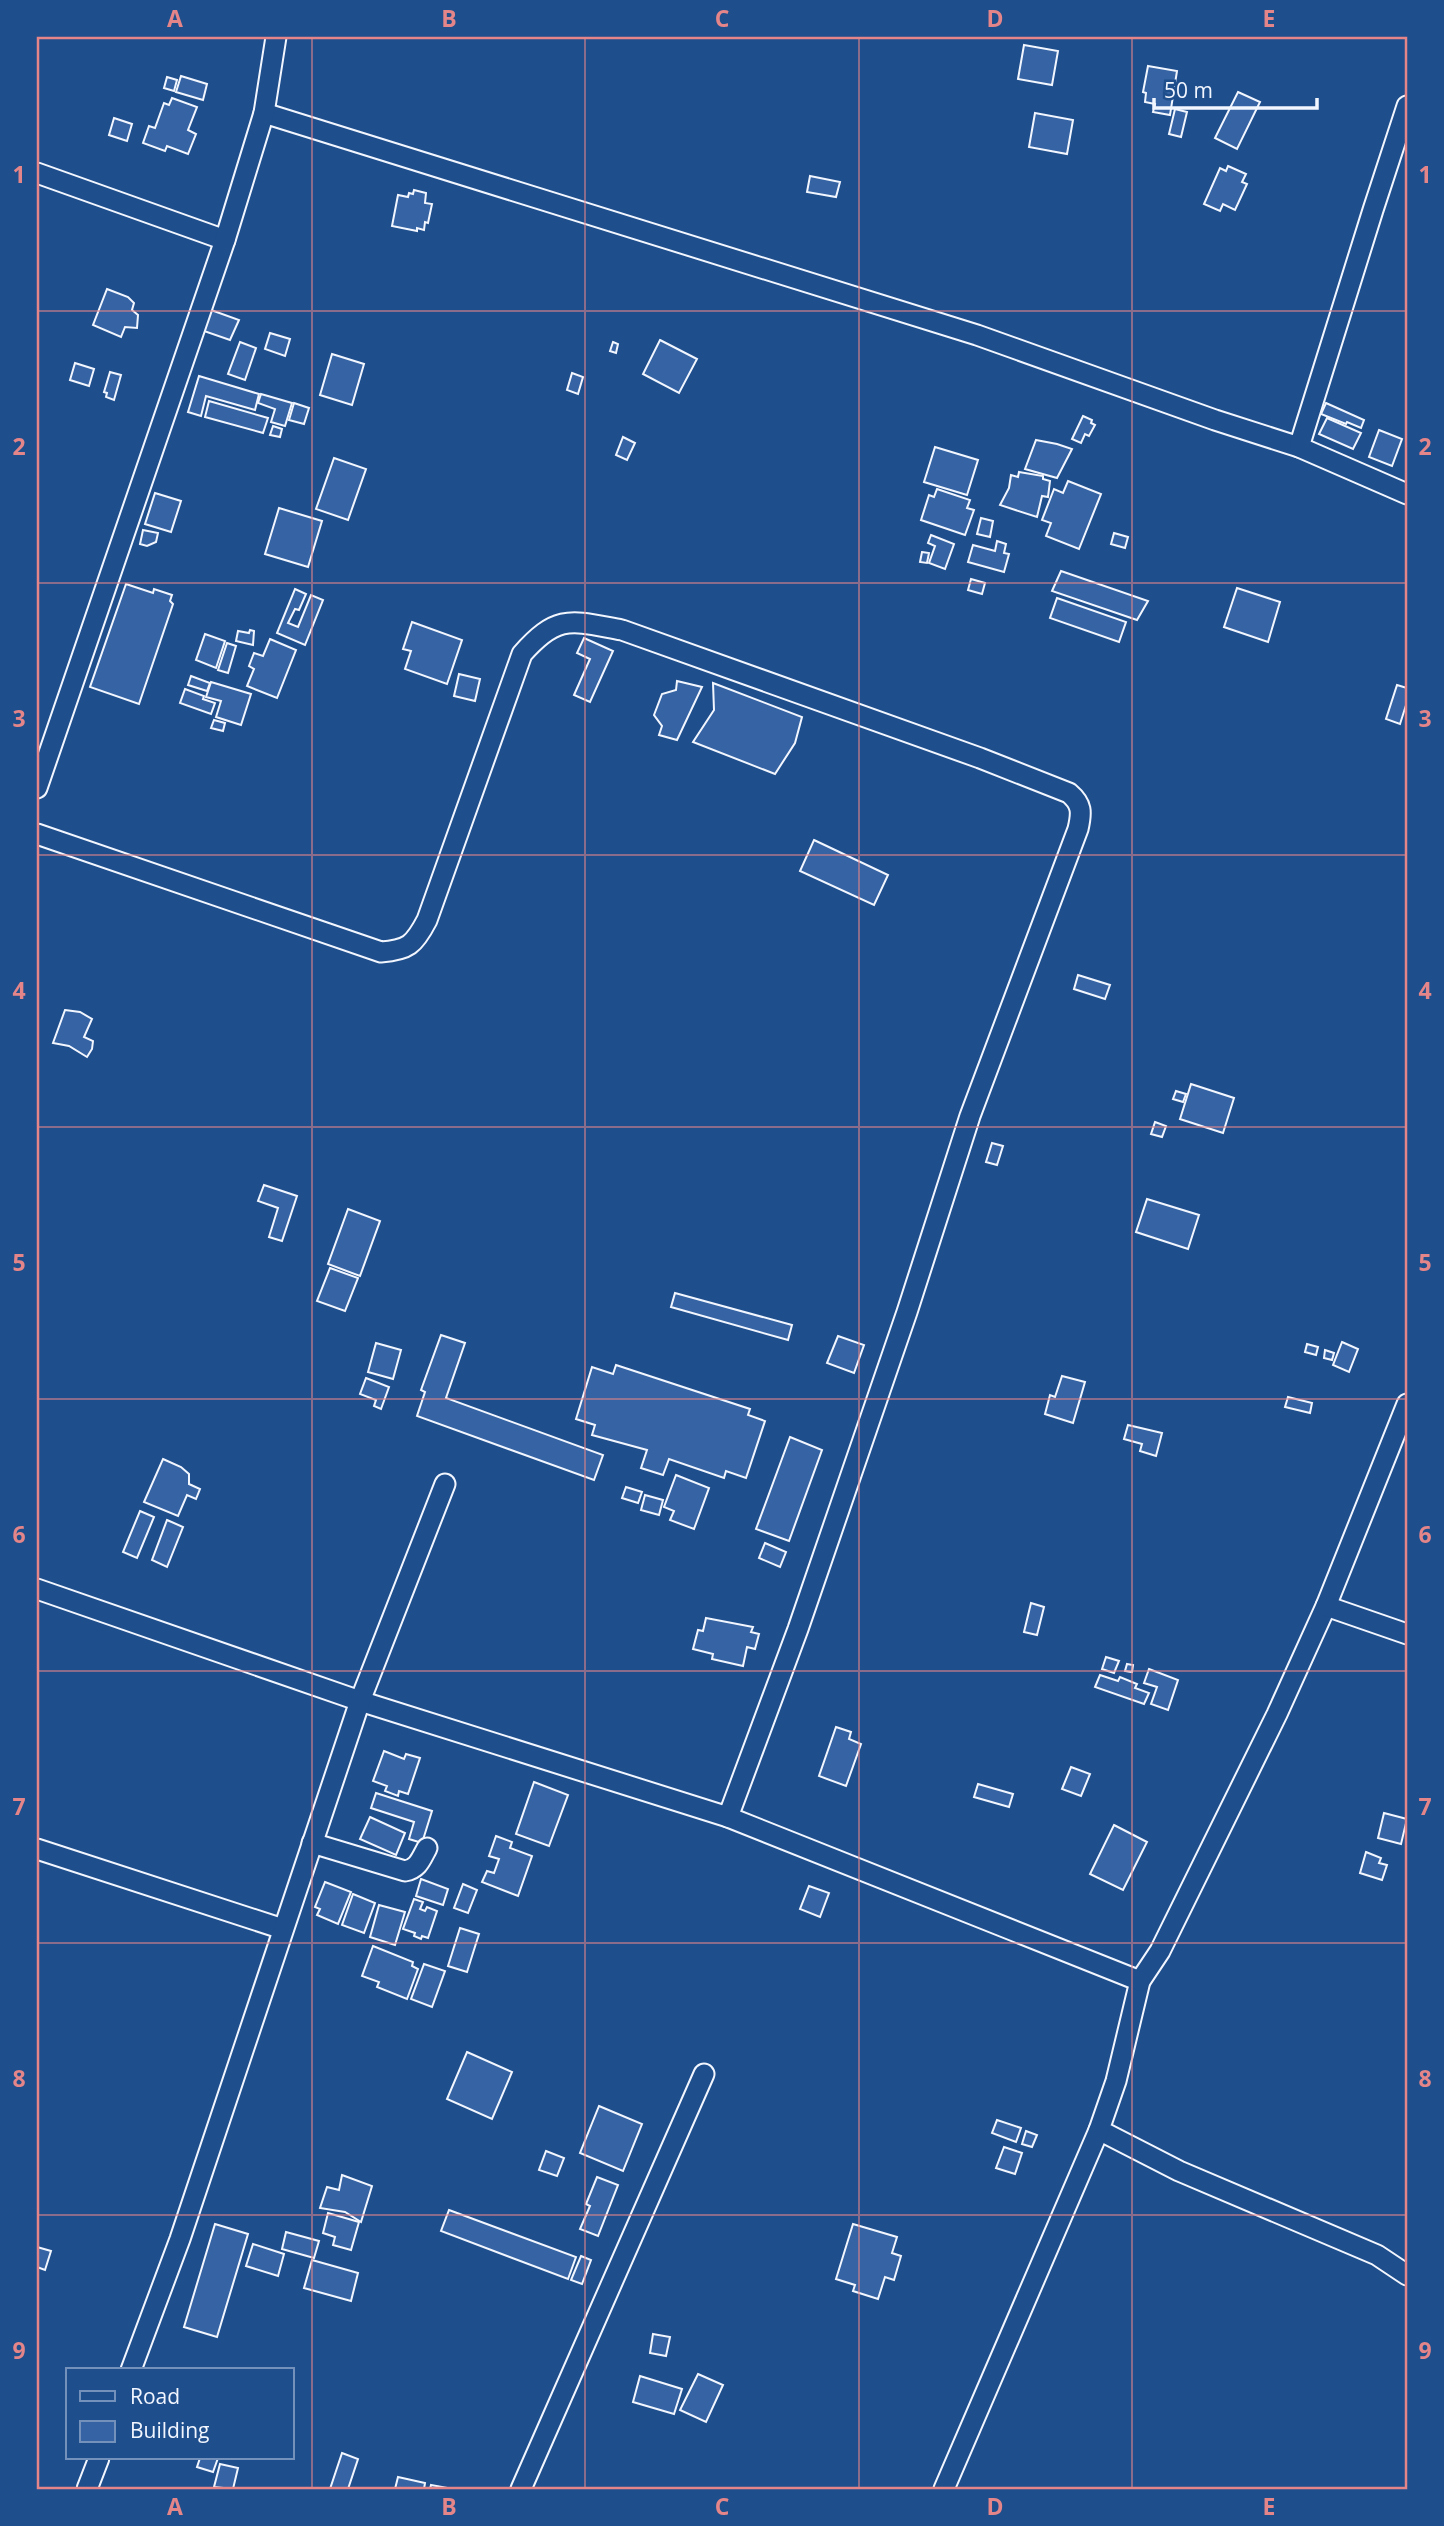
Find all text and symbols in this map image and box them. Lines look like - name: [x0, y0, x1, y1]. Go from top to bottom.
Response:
- text: A: [167, 2, 183, 34]
- text: B: [441, 2, 457, 34]
- text: C: [715, 2, 729, 34]
- text: D: [986, 2, 1004, 34]
- text: E: [1263, 2, 1275, 34]
- scale bar: [1154, 66, 1316, 110]
- text: 50 m: [1164, 76, 1213, 104]
- text: 1: [12, 158, 26, 190]
- text: 1: [1418, 158, 1432, 190]
- text: 2: [12, 430, 26, 462]
- text: 2: [1418, 430, 1432, 462]
- text: 3: [12, 702, 26, 734]
- text: 3: [1418, 702, 1432, 734]
- text: 4: [12, 974, 26, 1006]
- text: 4: [1418, 974, 1432, 1006]
- text: 5: [12, 1246, 26, 1278]
- text: 5: [1418, 1246, 1432, 1278]
- text: 6: [12, 1518, 26, 1550]
- text: 6: [1418, 1518, 1432, 1550]
- text: 7: [12, 1790, 26, 1822]
- text: 7: [1418, 1790, 1432, 1822]
- text: 8: [12, 2062, 26, 2094]
- text: 8: [1418, 2062, 1432, 2094]
- text: 9: [12, 2334, 26, 2366]
- text: 9: [1418, 2334, 1432, 2366]
- legend: [66, 2368, 294, 2460]
- text: Road: [130, 2382, 180, 2410]
- text: Building: [130, 2416, 209, 2444]
- text: A: [167, 2490, 183, 2522]
- text: B: [441, 2490, 457, 2522]
- text: C: [715, 2490, 729, 2522]
- text: D: [986, 2490, 1004, 2522]
- text: E: [1263, 2490, 1275, 2522]

